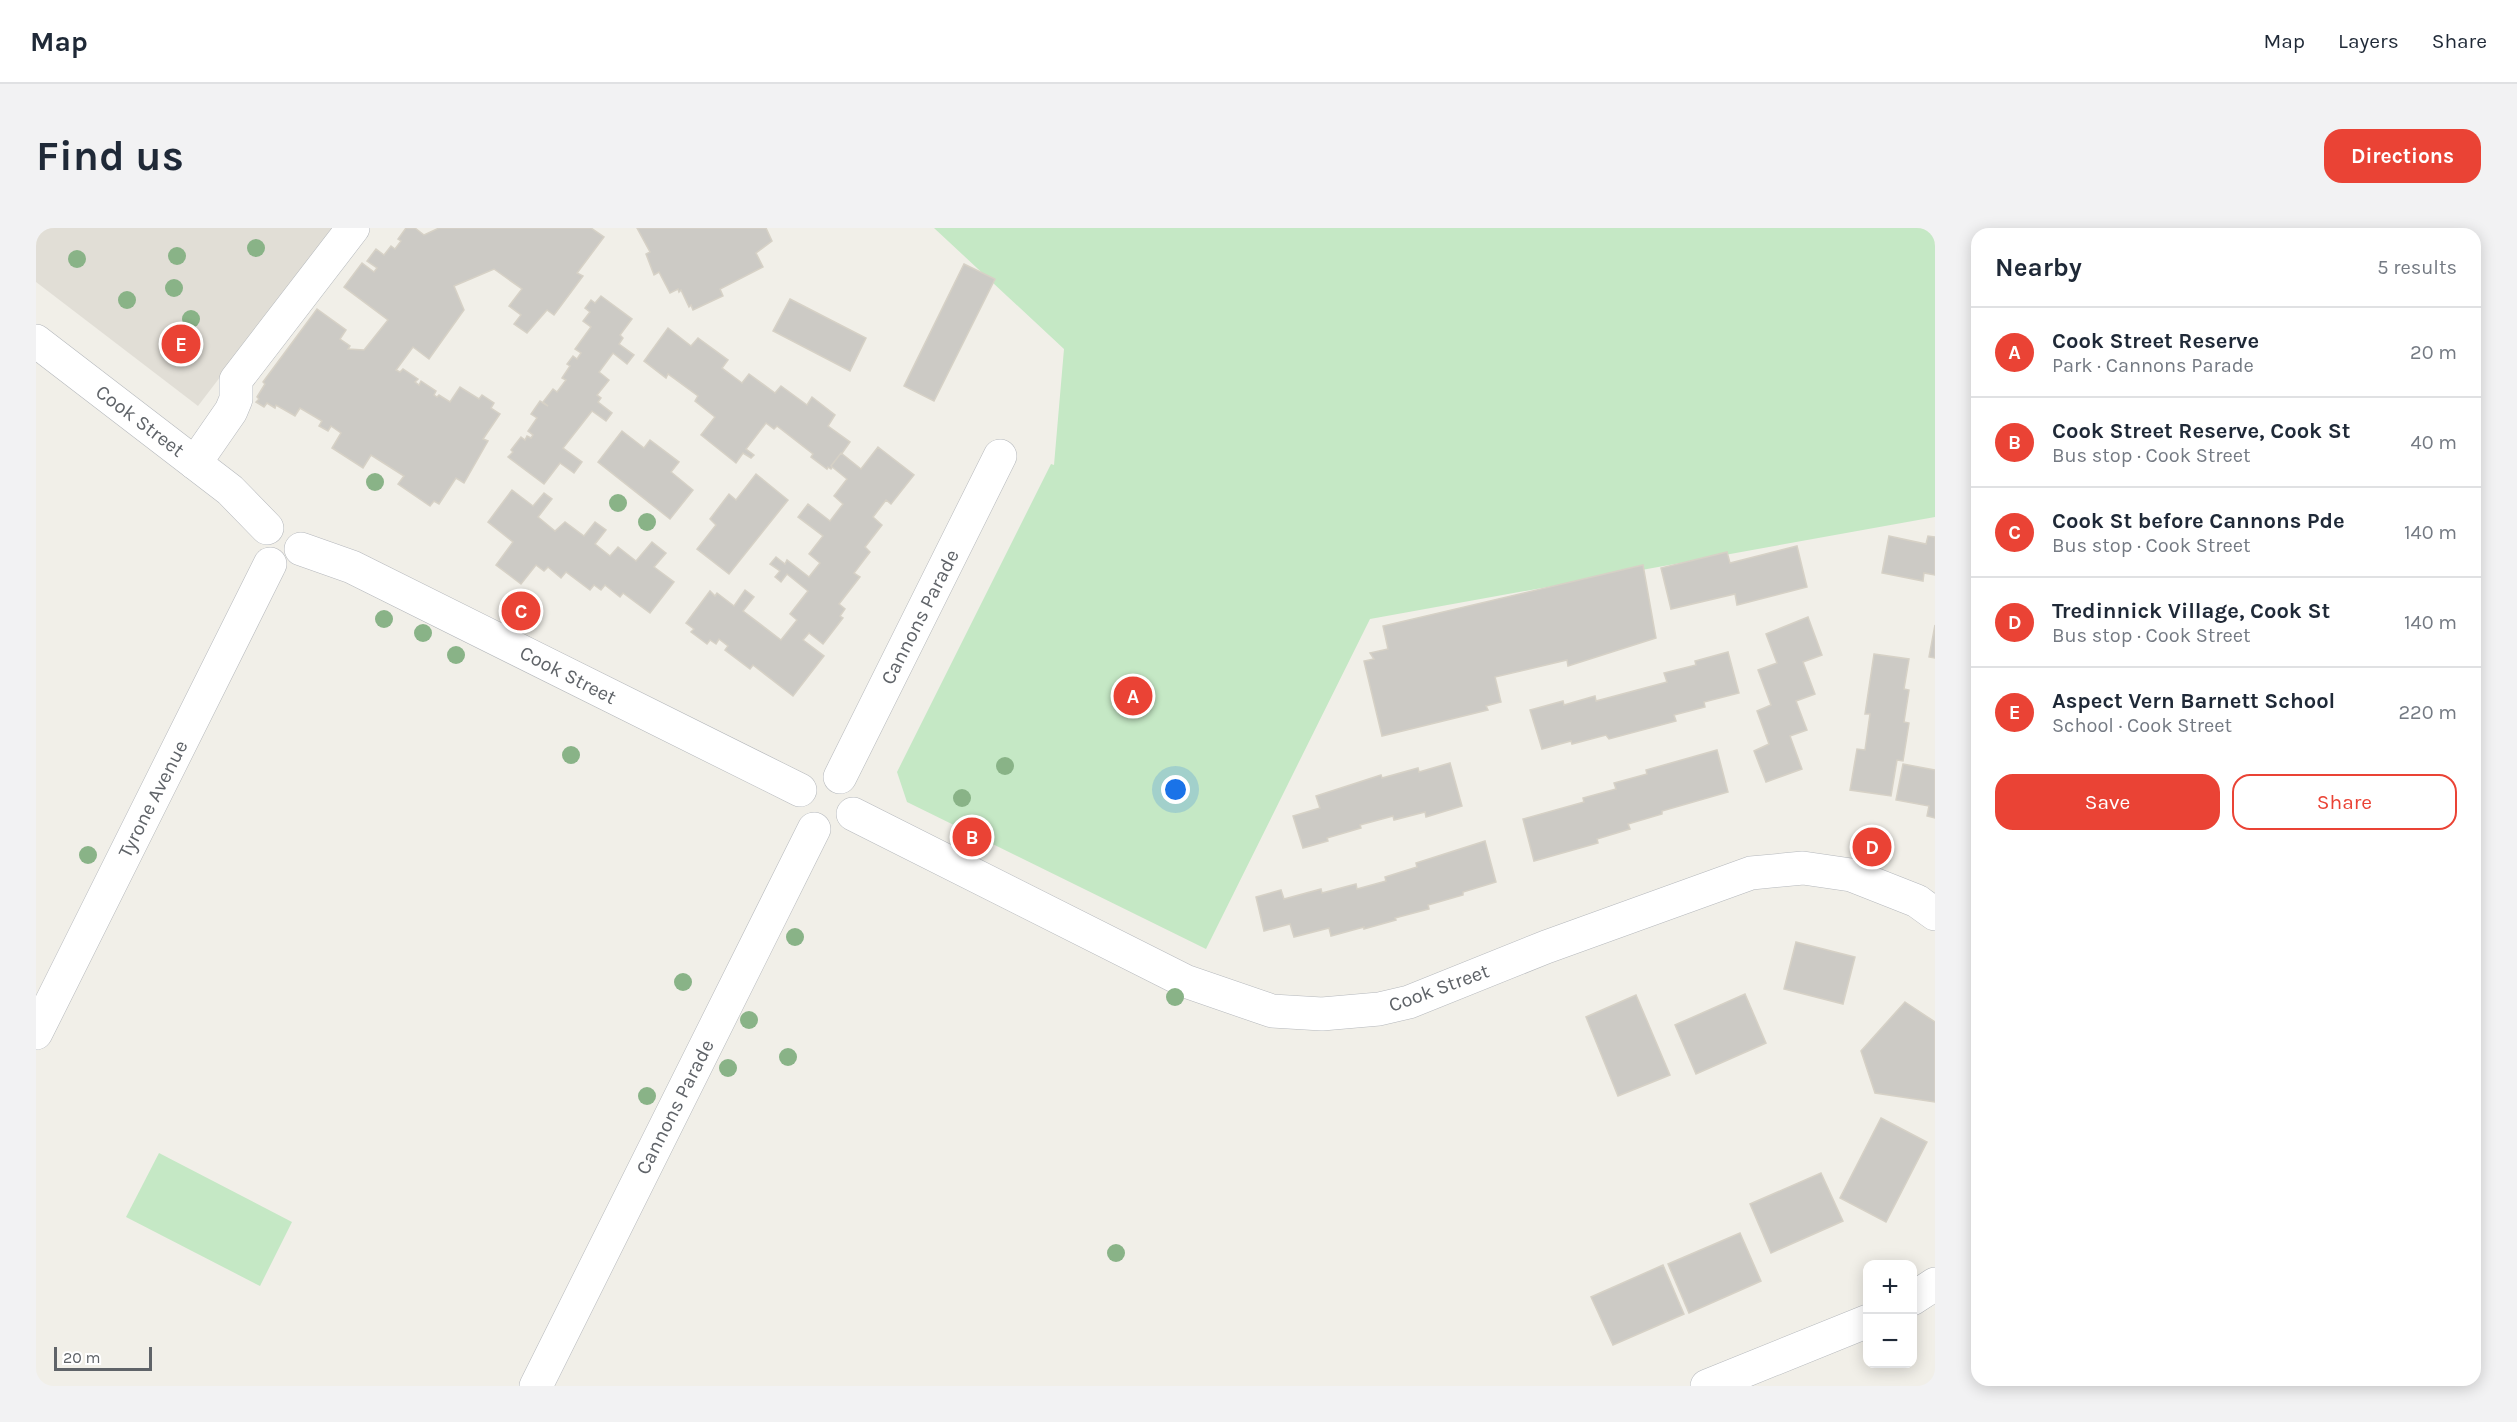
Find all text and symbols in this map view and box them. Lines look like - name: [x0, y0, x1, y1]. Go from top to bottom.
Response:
- text: Map: [30, 25, 88, 58]
- text: Map: [2263, 29, 2305, 53]
- text: Layers: [2338, 29, 2399, 53]
- text: Share: [2432, 29, 2487, 53]
- button: Directions: [2324, 129, 2481, 183]
- text: Find us: [36, 131, 184, 181]
- text: Nearby: [1995, 252, 2082, 283]
- text: 5 results: [2377, 256, 2457, 279]
- pin: E: [162, 322, 200, 366]
- text: Cook Street Reserve: [2052, 328, 2259, 354]
- text: A: [2008, 341, 2021, 364]
- text: 20 m: [2410, 341, 2457, 364]
- text: Park · Cannons Parade: [2052, 354, 2254, 377]
- street label: Cook Street: [91, 380, 189, 462]
- text: Cook Street Reserve, Cook St: [2052, 418, 2350, 444]
- text: B: [2008, 431, 2021, 454]
- text: 40 m: [2411, 431, 2457, 454]
- text: Bus stop · Cook Street: [2052, 444, 2251, 467]
- text: Cook St before Cannons Pde: [2052, 508, 2345, 534]
- text: C: [2008, 521, 2021, 544]
- text: 140 m: [2404, 521, 2457, 544]
- text: Bus stop · Cook Street: [2052, 534, 2251, 557]
- street label: Cannons Parade: [876, 546, 964, 688]
- pin: C: [502, 588, 540, 634]
- text: Tredinnick Village, Cook St: [2052, 598, 2330, 624]
- text: D: [2008, 611, 2021, 634]
- text: 140 m: [2404, 611, 2457, 634]
- text: Bus stop · Cook Street: [2052, 624, 2251, 647]
- street label: Cook Street: [516, 641, 620, 709]
- pin: A: [1114, 674, 1152, 718]
- text: Aspect Vern Barnett School: [2052, 688, 2335, 714]
- text: E: [2009, 701, 2020, 724]
- text: 220 m: [2398, 701, 2457, 724]
- text: School · Cook Street: [2052, 714, 2232, 737]
- street label: Tyrone Avenue: [114, 736, 192, 862]
- button: Save: [1995, 774, 2220, 830]
- button: Share: [2232, 774, 2457, 830]
- your location: [1161, 775, 1190, 804]
- pin: B: [952, 814, 992, 860]
- pin: D: [1852, 824, 1892, 870]
- street label: Cook Street: [1386, 959, 1493, 1017]
- street label: Cannons Parade: [631, 1036, 719, 1178]
- map controls: [1863, 1260, 1917, 1368]
- button: +: [1863, 1260, 1917, 1314]
- button: −: [1863, 1314, 1917, 1368]
- scale bar: [54, 1344, 152, 1372]
- text: 20 m: [63, 1348, 101, 1367]

